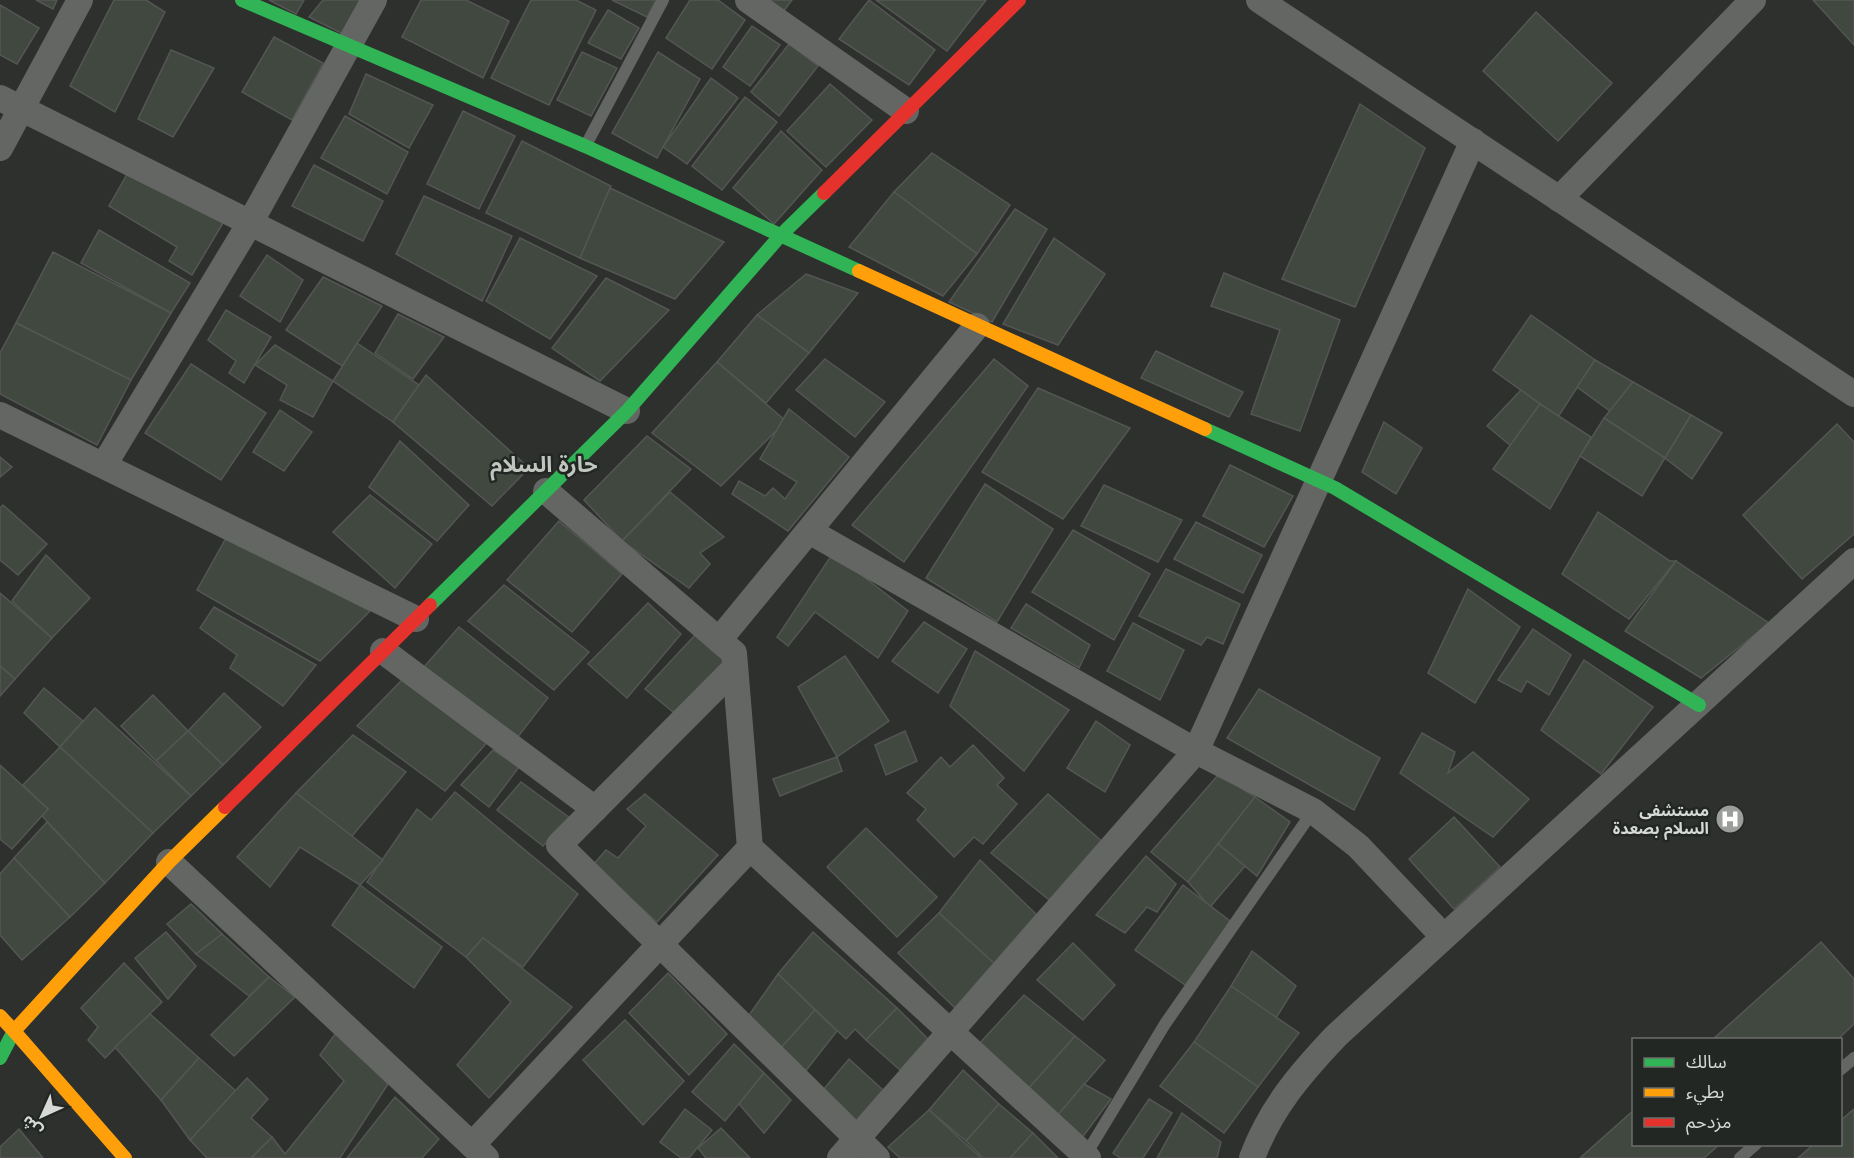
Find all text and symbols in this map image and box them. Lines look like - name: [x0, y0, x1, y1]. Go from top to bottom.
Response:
- district label: حارة السلام: [490, 452, 598, 481]
- place label: مستشفى السلام بصعدة: [1613, 802, 1709, 840]
- hospital icon: مستشفى السلام بصعدة: [1714, 803, 1746, 835]
- legend: [1632, 1038, 1842, 1146]
- text: سالك: [1686, 1052, 1727, 1072]
- text: بطيء: [1686, 1082, 1724, 1105]
- north arrow: [12, 1086, 72, 1146]
- text: ش: [18, 1112, 46, 1140]
- text: مزدحم: [1686, 1112, 1731, 1135]

